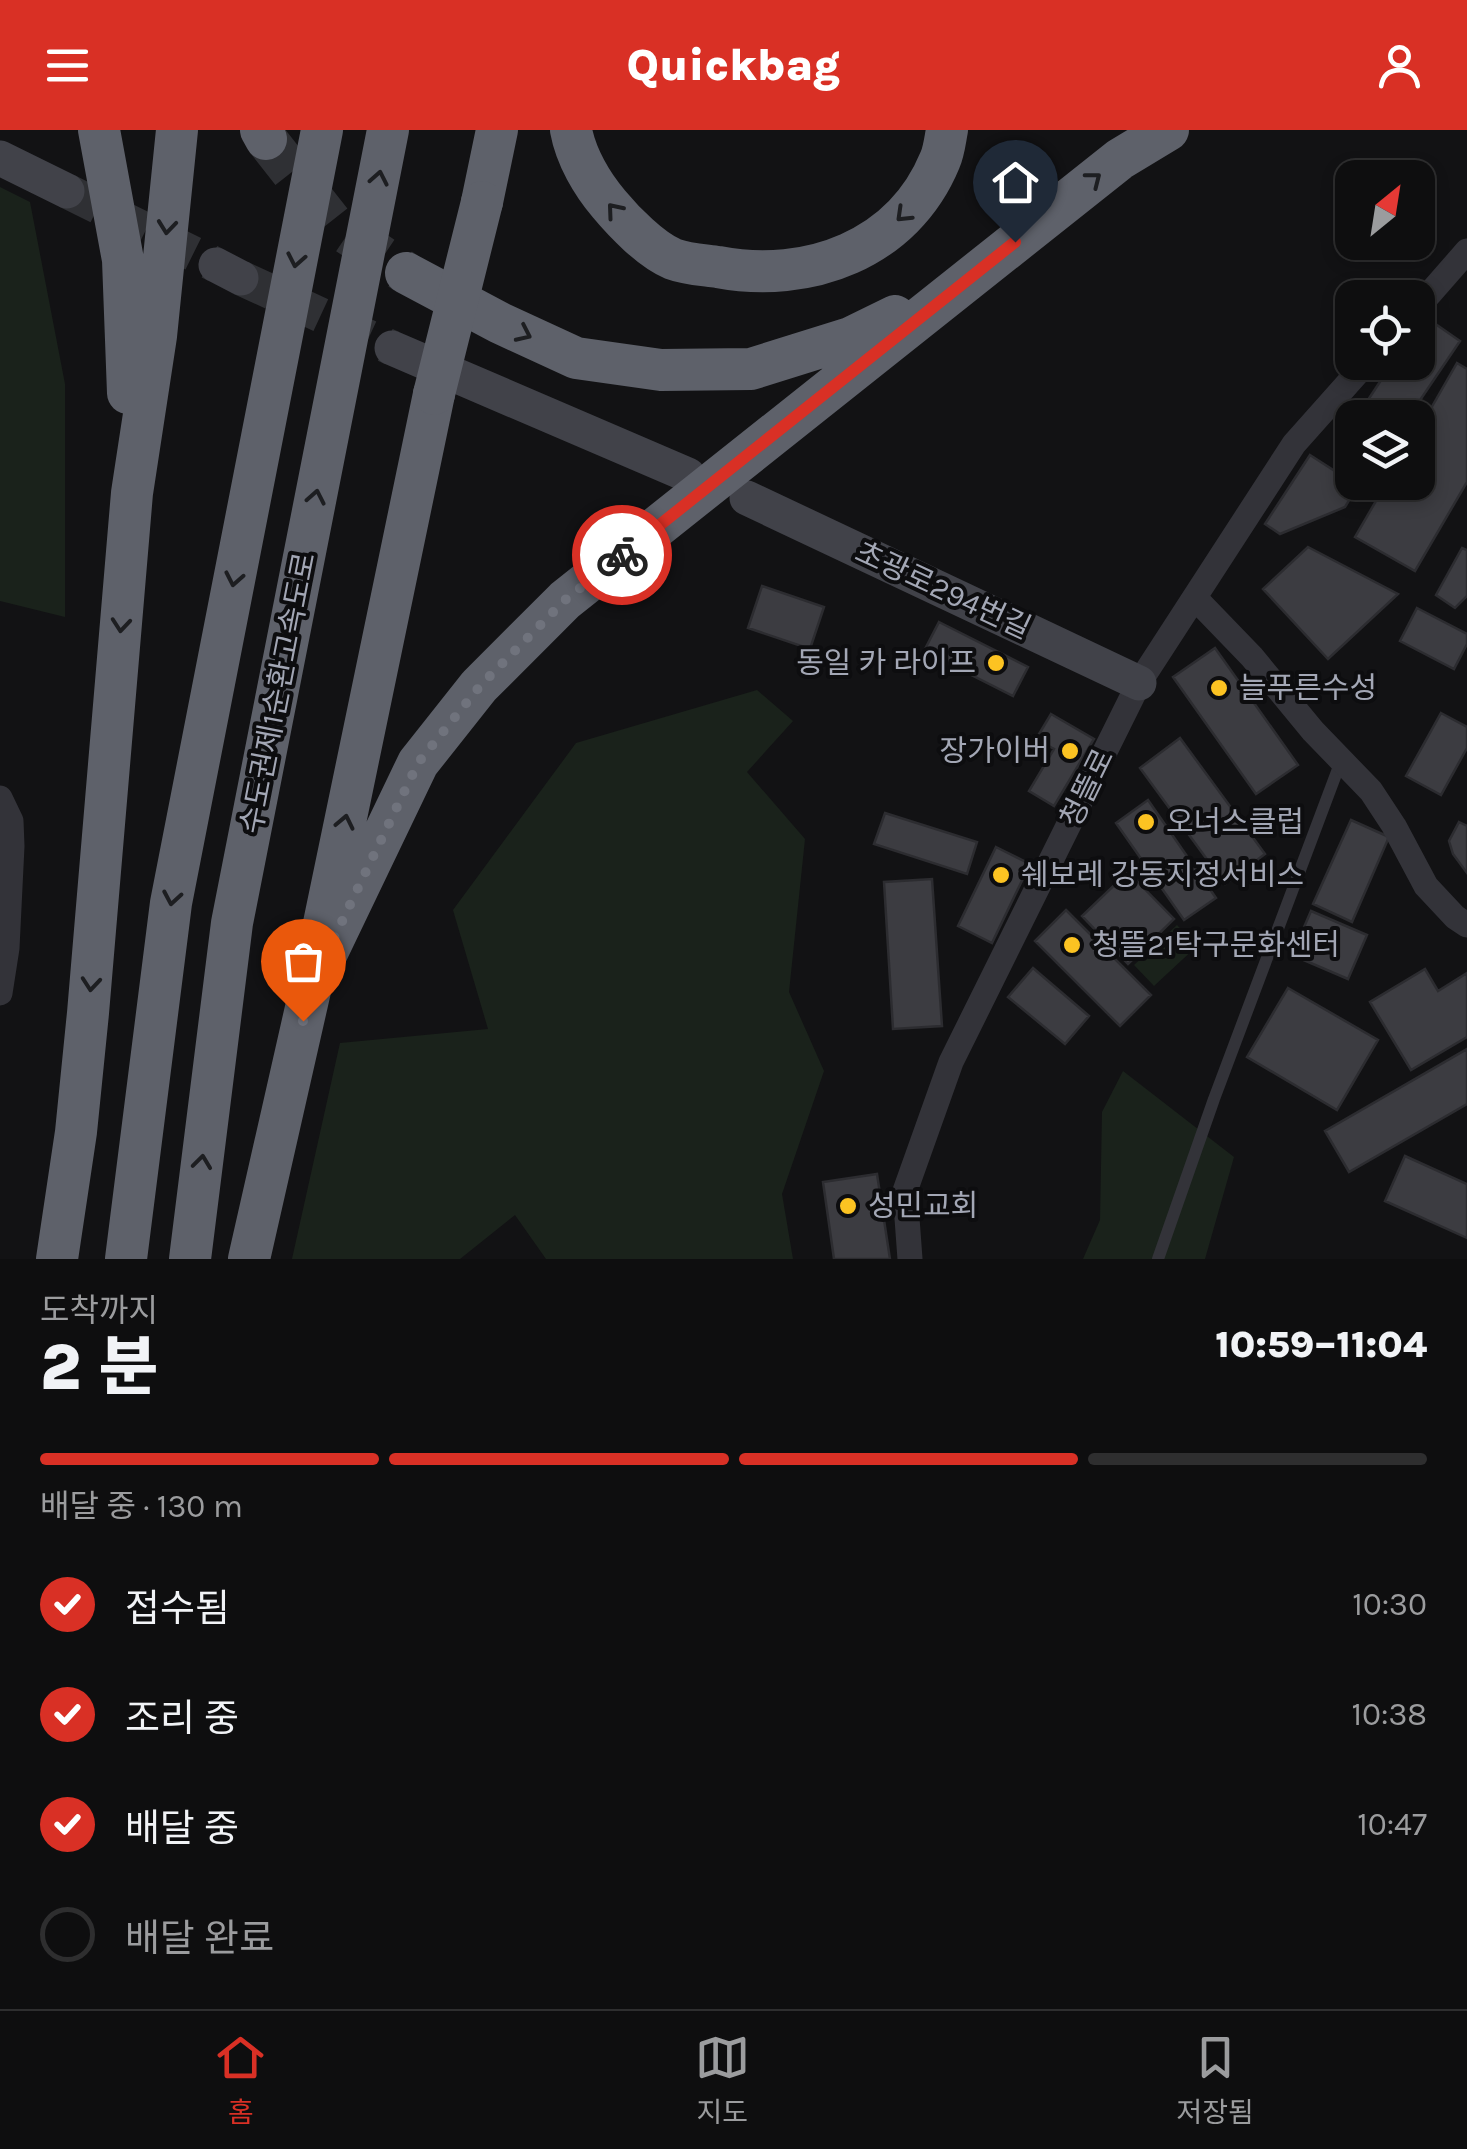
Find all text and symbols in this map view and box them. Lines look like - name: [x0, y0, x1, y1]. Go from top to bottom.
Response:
- icon: menu: [40, 38, 95, 93]
- icon: person: [1372, 38, 1427, 93]
- text: Quickbag: [627, 39, 840, 91]
- pin: [973, 140, 1058, 243]
- icon: home: [988, 155, 1043, 210]
- north arrow: [1335, 160, 1435, 260]
- map controls: [1335, 160, 1435, 500]
- one-way arrow: [367, 170, 388, 187]
- one-way arrow: [1083, 173, 1101, 191]
- one-way arrow: [608, 203, 626, 221]
- one-way arrow: [896, 203, 914, 221]
- one-way arrow: [157, 219, 178, 235]
- one-way arrow: [286, 252, 307, 268]
- button: locate: [1335, 280, 1435, 380]
- one-way arrow: [514, 321, 532, 341]
- button: layers: [1335, 400, 1435, 500]
- one-way arrow: [305, 489, 326, 505]
- courier: [572, 505, 672, 605]
- icon: bike: [595, 528, 650, 583]
- street label: 초광로294번길: [849, 534, 1037, 646]
- street label: 수도권제1순환고속도로: [233, 549, 323, 837]
- one-way arrow: [224, 571, 245, 587]
- one-way arrow: [111, 618, 133, 634]
- place label: 동일 카 라이프: [796, 645, 976, 681]
- marker: 동일 카 라이프: [985, 652, 1007, 674]
- place label: 늘푸른수성: [1239, 670, 1377, 706]
- marker: 늘푸른수성: [1208, 677, 1230, 699]
- place label: 장가이버: [940, 733, 1050, 769]
- marker: 장가이버: [1059, 740, 1081, 762]
- street label: 청뜰로: [1053, 743, 1121, 833]
- place label: 오너스클럽: [1166, 804, 1304, 840]
- marker: 오너스클럽: [1135, 811, 1157, 833]
- one-way arrow: [333, 814, 354, 831]
- place label: 쉐보레 강동지정서비스: [1021, 857, 1304, 893]
- marker: 쉐보레 강동지정서비스: [990, 864, 1012, 886]
- one-way arrow: [162, 890, 183, 906]
- pin: [261, 919, 346, 1022]
- place label: 청뜰21탁구문화센터: [1092, 927, 1340, 963]
- icon: bag: [276, 934, 331, 989]
- marker: 청뜰21탁구문화센터: [1061, 934, 1083, 956]
- one-way arrow: [80, 976, 102, 992]
- one-way arrow: [191, 1154, 212, 1171]
- place label: 성민교회: [868, 1188, 978, 1224]
- marker: 성민교회: [837, 1195, 859, 1217]
- text: 도착까지: [40, 1292, 158, 1329]
- text: 10:59–11:04: [1215, 1322, 1427, 1367]
- text: 2 분: [40, 1329, 158, 1405]
- text: 배달 중 · 130 m: [40, 1488, 243, 1525]
- icon: check: [40, 1577, 95, 1632]
- text: 접수됨: [125, 1586, 230, 1631]
- text: 10:30: [1352, 1586, 1427, 1623]
- icon: check: [40, 1687, 95, 1742]
- text: 조리 중: [125, 1696, 239, 1741]
- text: 10:38: [1351, 1696, 1427, 1733]
- icon: check: [40, 1797, 95, 1852]
- text: 배달 중: [125, 1806, 239, 1851]
- text: 10:47: [1357, 1806, 1427, 1843]
- text: 배달 완료: [125, 1916, 274, 1961]
- tab: 홈: [213, 2030, 268, 2130]
- tab: 지도: [695, 2030, 750, 2130]
- tab: 저장됨: [1176, 2030, 1254, 2130]

